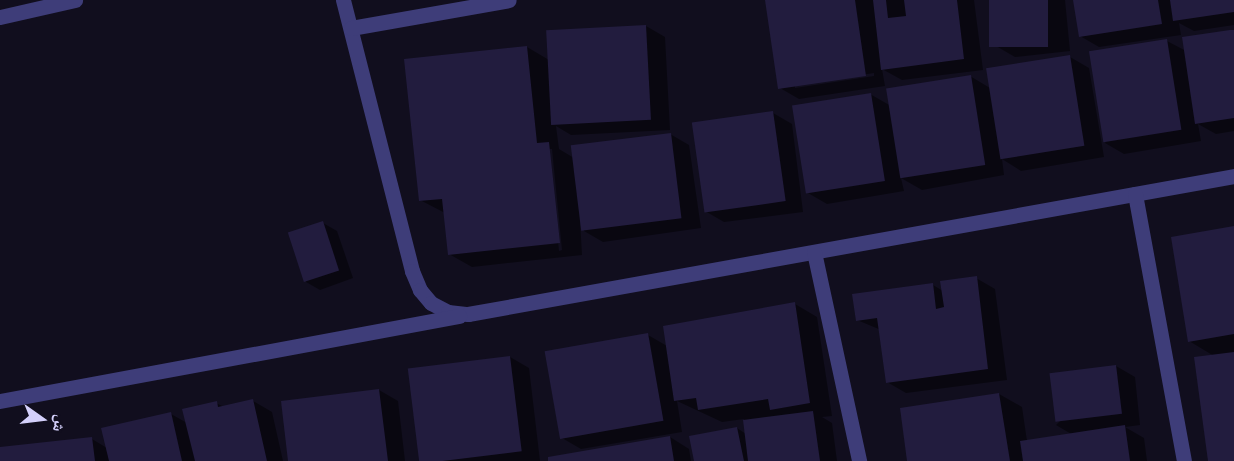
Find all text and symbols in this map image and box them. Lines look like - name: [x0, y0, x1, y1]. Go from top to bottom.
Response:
- north arrow: [12, 389, 72, 449]
- text: ش: [49, 413, 71, 434]

